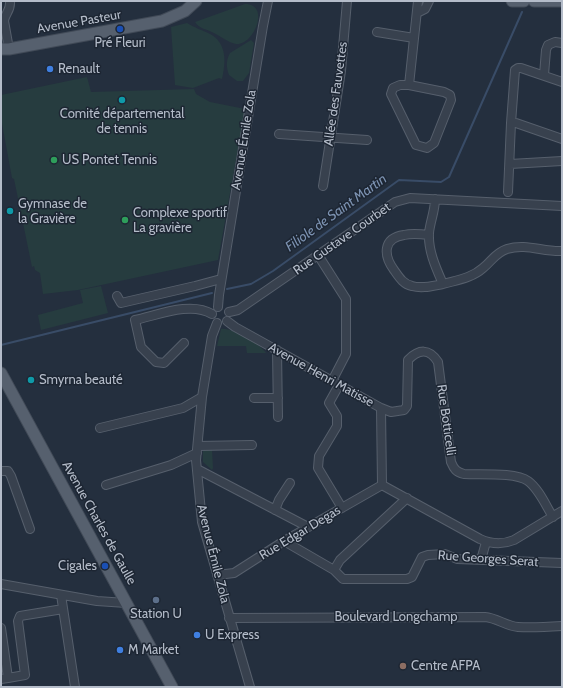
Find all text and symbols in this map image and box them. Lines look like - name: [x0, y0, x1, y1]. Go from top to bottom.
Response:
- street label: Avenue Pasteur: [36, 7, 122, 37]
- marker: Pré Fleuri: [115, 24, 125, 34]
- place label: Pré Fleuri: [95, 35, 145, 51]
- street label: Allée des Fauvettes: [321, 41, 351, 147]
- place label: Renault: [58, 61, 100, 77]
- marker: Renault: [45, 64, 55, 74]
- street label: Avenue Émile Zola: [228, 89, 260, 191]
- marker: Comité départemental de tennis: [117, 95, 127, 105]
- place label: Comité départemental de tennis: [60, 106, 184, 137]
- place label: US Pontet Tennis: [62, 152, 157, 168]
- marker: US Pontet Tennis: [49, 155, 59, 165]
- water label: Filiole de Saint Martin: [282, 171, 390, 255]
- place label: Gymnase de la Gravière: [18, 196, 87, 227]
- street label: Rue Gustave Courbet: [290, 200, 394, 278]
- place label: Complexe sportif La gravière: [133, 205, 227, 236]
- marker: Gymnase de la Gravière: [5, 206, 15, 216]
- marker: Complexe sportif La gravière: [120, 215, 130, 225]
- street label: Avenue Henri Matisse: [266, 340, 376, 410]
- place label: Smyrna beauté: [39, 372, 123, 388]
- marker: Smyrna beauté: [26, 375, 36, 385]
- street label: Rue Botticelli: [433, 383, 459, 457]
- street label: Avenue Charles de Gaulle: [59, 459, 139, 587]
- street label: Avenue Émile Zola: [193, 503, 233, 605]
- street label: Rue Edgar Degas: [256, 503, 344, 563]
- street label: Rue Georges Serat: [437, 548, 539, 570]
- place label: Cigales: [58, 558, 97, 574]
- marker: Cigales: [100, 561, 110, 571]
- marker: Station U: [151, 595, 161, 605]
- place label: Station U: [130, 606, 182, 622]
- street label: Boulevard Longchamp: [334, 609, 458, 625]
- place label: U Express: [205, 627, 259, 643]
- marker: U Express: [192, 630, 202, 640]
- place label: M Market: [128, 642, 179, 658]
- marker: M Market: [115, 645, 125, 655]
- place label: Centre AFPA: [411, 658, 480, 674]
- marker: Centre AFPA: [398, 661, 408, 671]

